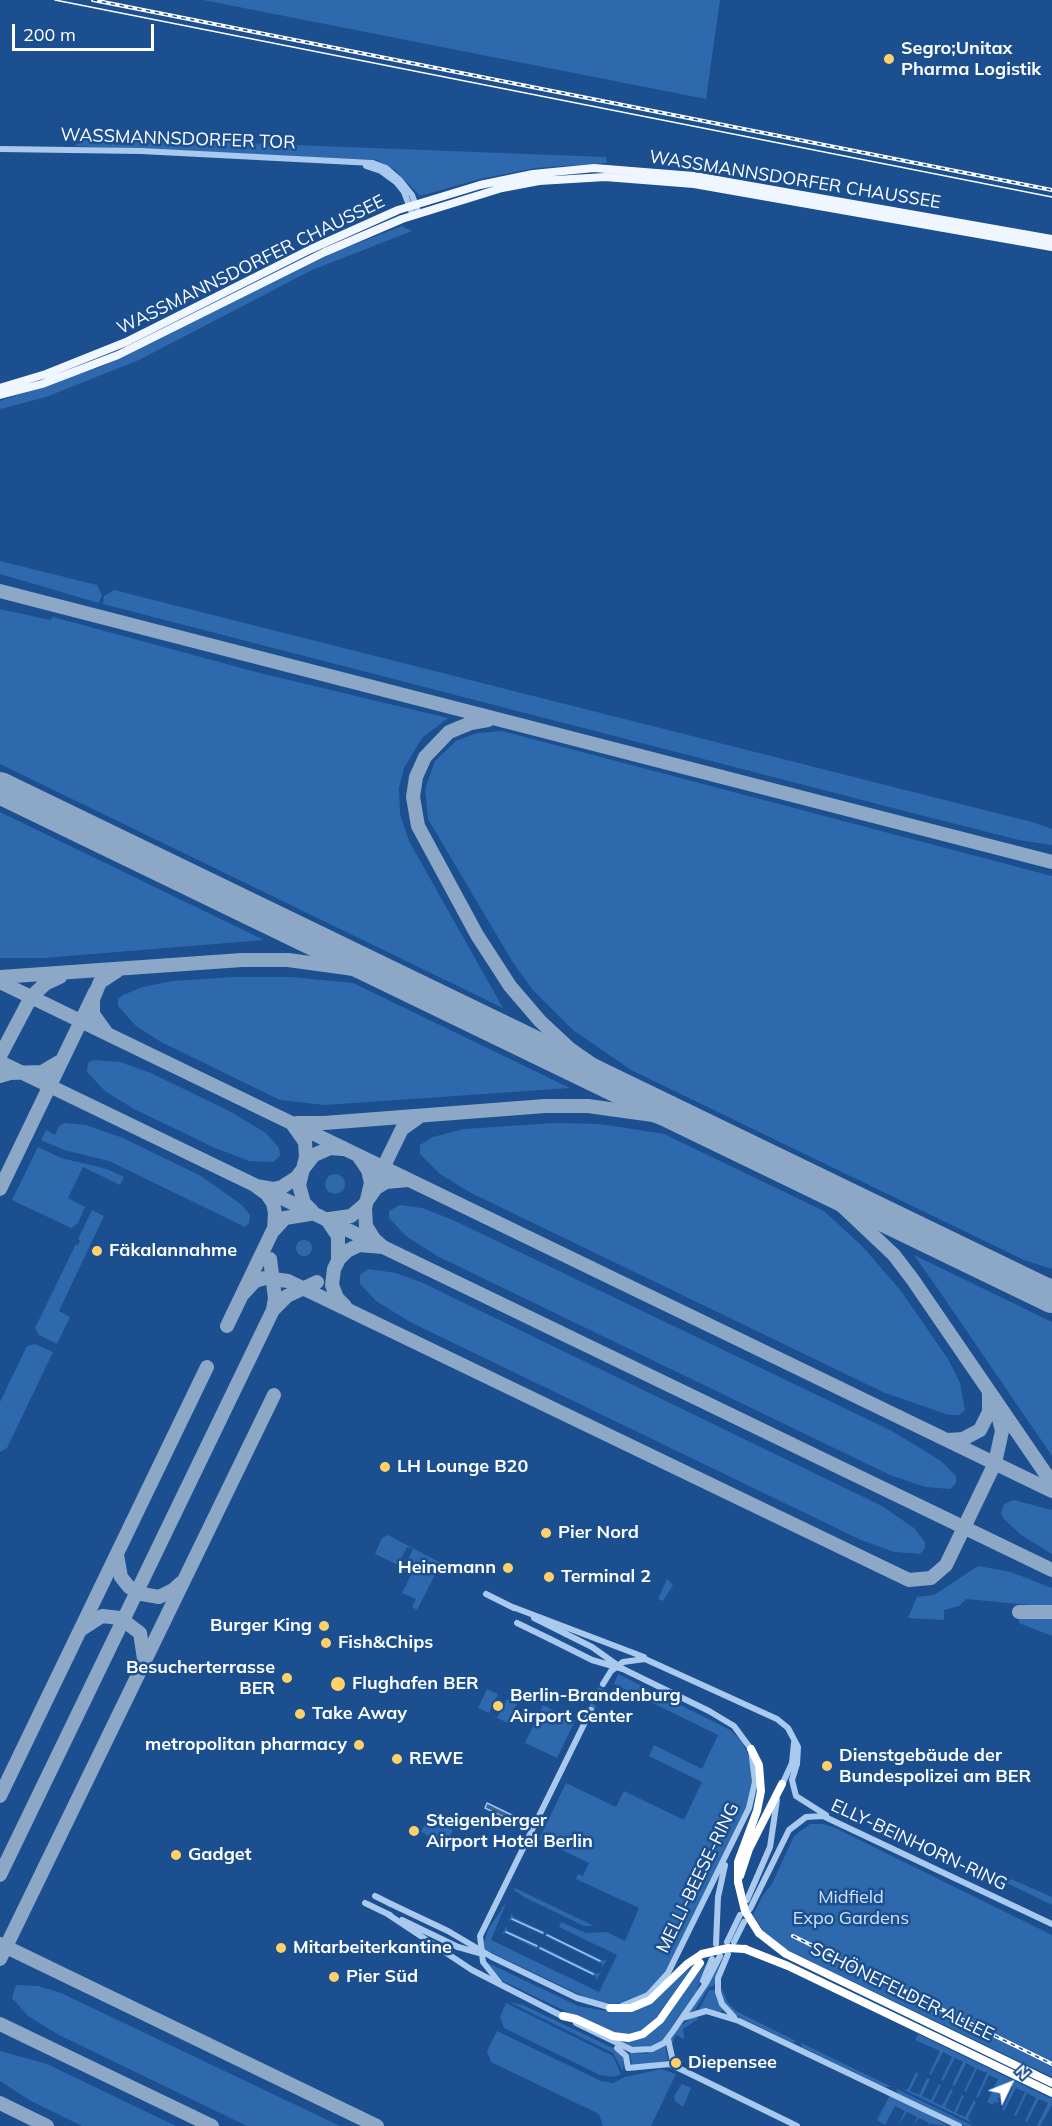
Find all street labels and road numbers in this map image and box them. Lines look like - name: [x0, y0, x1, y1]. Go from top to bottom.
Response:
- street label: WASSMANNSDORFER TOR: [60, 124, 296, 154]
- street label: WASSMANNSDORFER CHAUSSEE: [648, 146, 942, 214]
- street label: WASSMANNSDORFER CHAUSSEE: [114, 191, 388, 339]
- street label: ELLY-BEINHORN-RING: [828, 1795, 1010, 1895]
- street label: MELLI-BEESE-RING: [652, 1799, 744, 1957]
- street label: SCHÖNEFELDER ALLEE: [807, 1938, 997, 2046]

